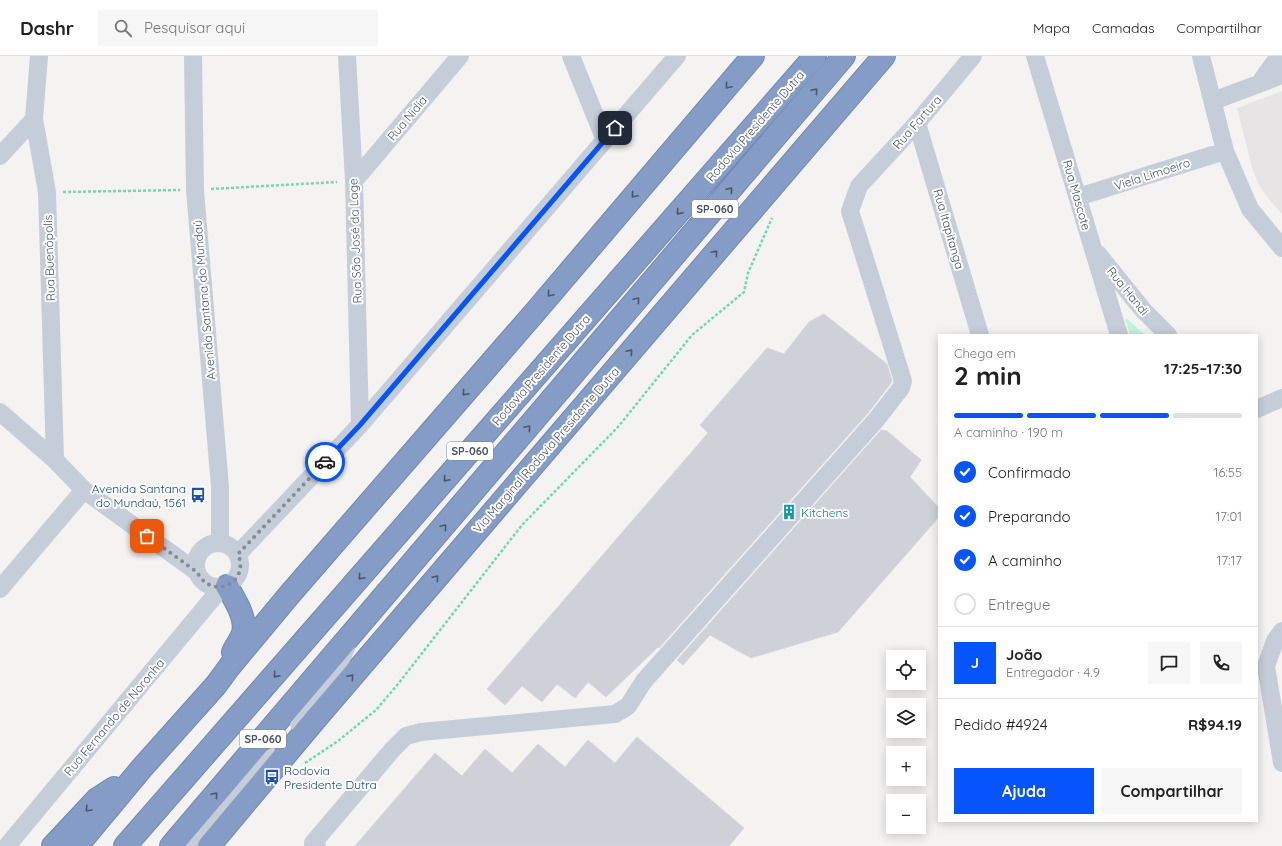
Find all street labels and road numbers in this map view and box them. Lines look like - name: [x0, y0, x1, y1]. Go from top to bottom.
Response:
- street label: Rodovia Presidente Dutra: [703, 68, 807, 184]
- street label: Rua Fartura: [890, 92, 944, 152]
- street label: Rua Nidia: [384, 93, 430, 143]
- street label: Viela Limoeiro: [1112, 155, 1192, 193]
- street label: Rua Mascote: [1060, 158, 1094, 232]
- street label: Rua São José da Lage: [345, 178, 365, 304]
- street label: Rua Itapitanga: [930, 187, 968, 271]
- road number: SP-060: [692, 200, 738, 218]
- street label: Rua Buenópolis: [40, 214, 58, 301]
- street label: Avenida Santana do Mundaú: [190, 219, 218, 381]
- street label: Rua Handi: [1104, 264, 1152, 318]
- street label: Rodovia Presidente Dutra: [489, 312, 593, 428]
- street label: Via Marginal Rodovia Presidente Dutra: [470, 364, 622, 536]
- road number: SP-060: [447, 442, 493, 460]
- street label: Rua Fernando de Noronha: [61, 655, 167, 779]
- road number: SP-060: [240, 730, 286, 748]

